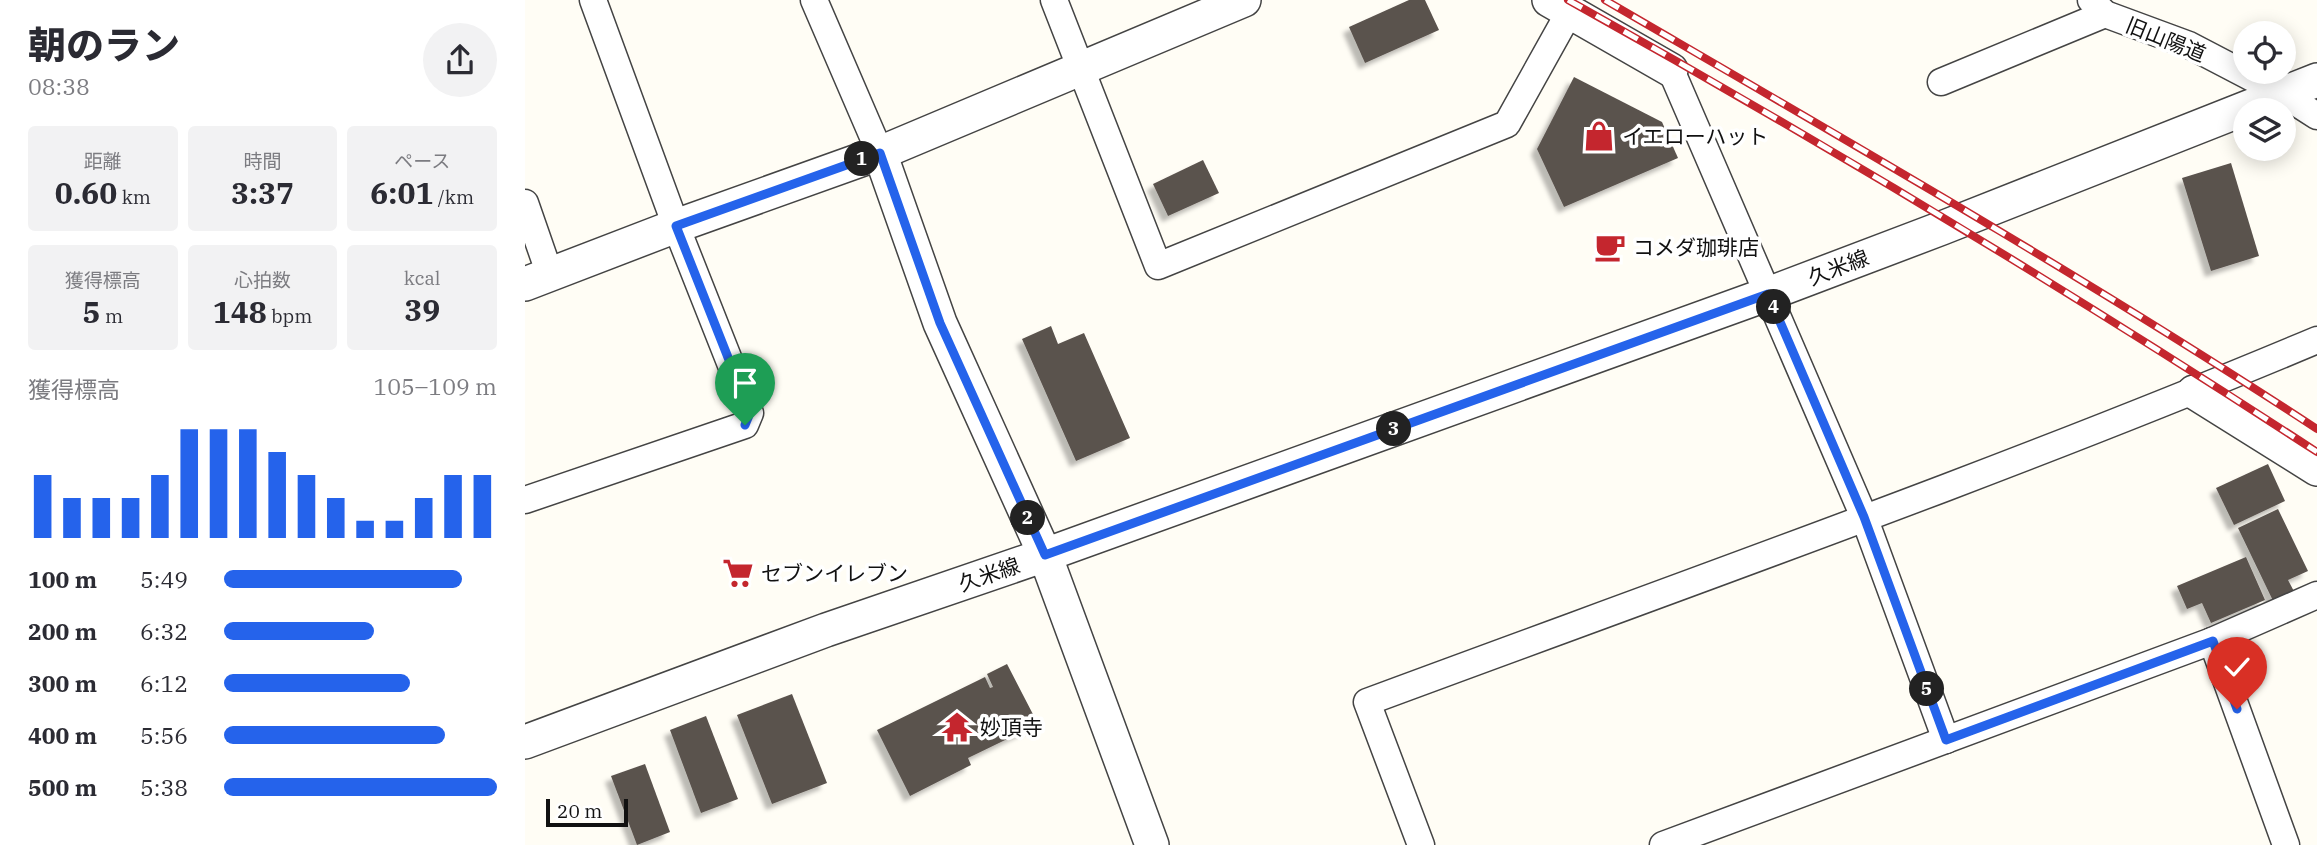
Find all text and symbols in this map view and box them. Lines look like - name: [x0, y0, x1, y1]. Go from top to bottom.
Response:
- street label: 旧山陽道: [2122, 10, 2210, 68]
- text: 朝のラン: [28, 20, 180, 69]
- map controls: [2233, 21, 2296, 161]
- button: locate: [2233, 21, 2296, 84]
- button: share: [423, 23, 497, 97]
- text: 08:38: [28, 71, 90, 101]
- button: layers: [2233, 98, 2296, 161]
- shop icon: イエローハット: [1582, 119, 1616, 153]
- place label: イエローハット: [1622, 122, 1768, 150]
- pin: 1: [845, 142, 879, 176]
- text: 1: [856, 146, 867, 170]
- text: 距離: [84, 149, 122, 173]
- text: 時間: [243, 149, 282, 173]
- text: ペース: [394, 149, 450, 173]
- text: 0.60: [55, 173, 117, 212]
- text: 3:37: [231, 173, 294, 212]
- text: 6:01: [370, 173, 433, 212]
- text: km: [117, 185, 151, 209]
- text: /km: [433, 185, 474, 209]
- cafe icon: コメダ珈琲店: [1593, 230, 1627, 264]
- place label: コメダ珈琲店: [1633, 233, 1759, 261]
- street label: 久米線: [1804, 243, 1872, 291]
- text: kcal: [404, 266, 440, 290]
- text: 獲得標高: [65, 268, 141, 292]
- text: 心拍数: [234, 268, 291, 292]
- text: 39: [404, 290, 440, 329]
- pin: 4: [1757, 290, 1791, 324]
- text: 5: [83, 292, 101, 331]
- text: 148: [213, 292, 267, 331]
- text: 4: [1768, 294, 1779, 318]
- text: m: [101, 304, 123, 328]
- text: bpm: [267, 304, 312, 328]
- pin: [715, 353, 775, 425]
- icon: arrive: [726, 364, 764, 402]
- text: 105–109 m: [373, 371, 497, 401]
- text: 獲得標高: [28, 374, 120, 404]
- pin: 3: [1377, 412, 1411, 446]
- text: 3: [1388, 416, 1399, 440]
- pin: 2: [1011, 500, 1045, 536]
- text: 2: [1022, 505, 1033, 529]
- street label: 久米線: [955, 551, 1023, 597]
- supermarket icon: セブンイレブン: [721, 556, 755, 590]
- place label: セブンイレブン: [761, 559, 908, 587]
- text: 100 m: [28, 564, 97, 594]
- text: 5:49: [140, 564, 188, 594]
- text: 200 m: [28, 616, 97, 646]
- text: 6:32: [140, 616, 188, 646]
- pin: [2207, 637, 2267, 709]
- icon: check: [2218, 648, 2256, 686]
- text: 300 m: [28, 668, 97, 698]
- text: 6:12: [140, 668, 188, 698]
- pin: 5: [1909, 672, 1945, 706]
- text: 5: [1921, 676, 1932, 700]
- temple icon: 妙頂寺: [940, 710, 974, 744]
- place label: 妙頂寺: [980, 713, 1043, 741]
- text: 400 m: [28, 720, 97, 750]
- text: 5:56: [140, 720, 188, 750]
- text: 500 m: [28, 772, 97, 802]
- text: 5:38: [140, 772, 188, 802]
- scale bar: [546, 796, 628, 828]
- text: 20 m: [557, 799, 602, 823]

